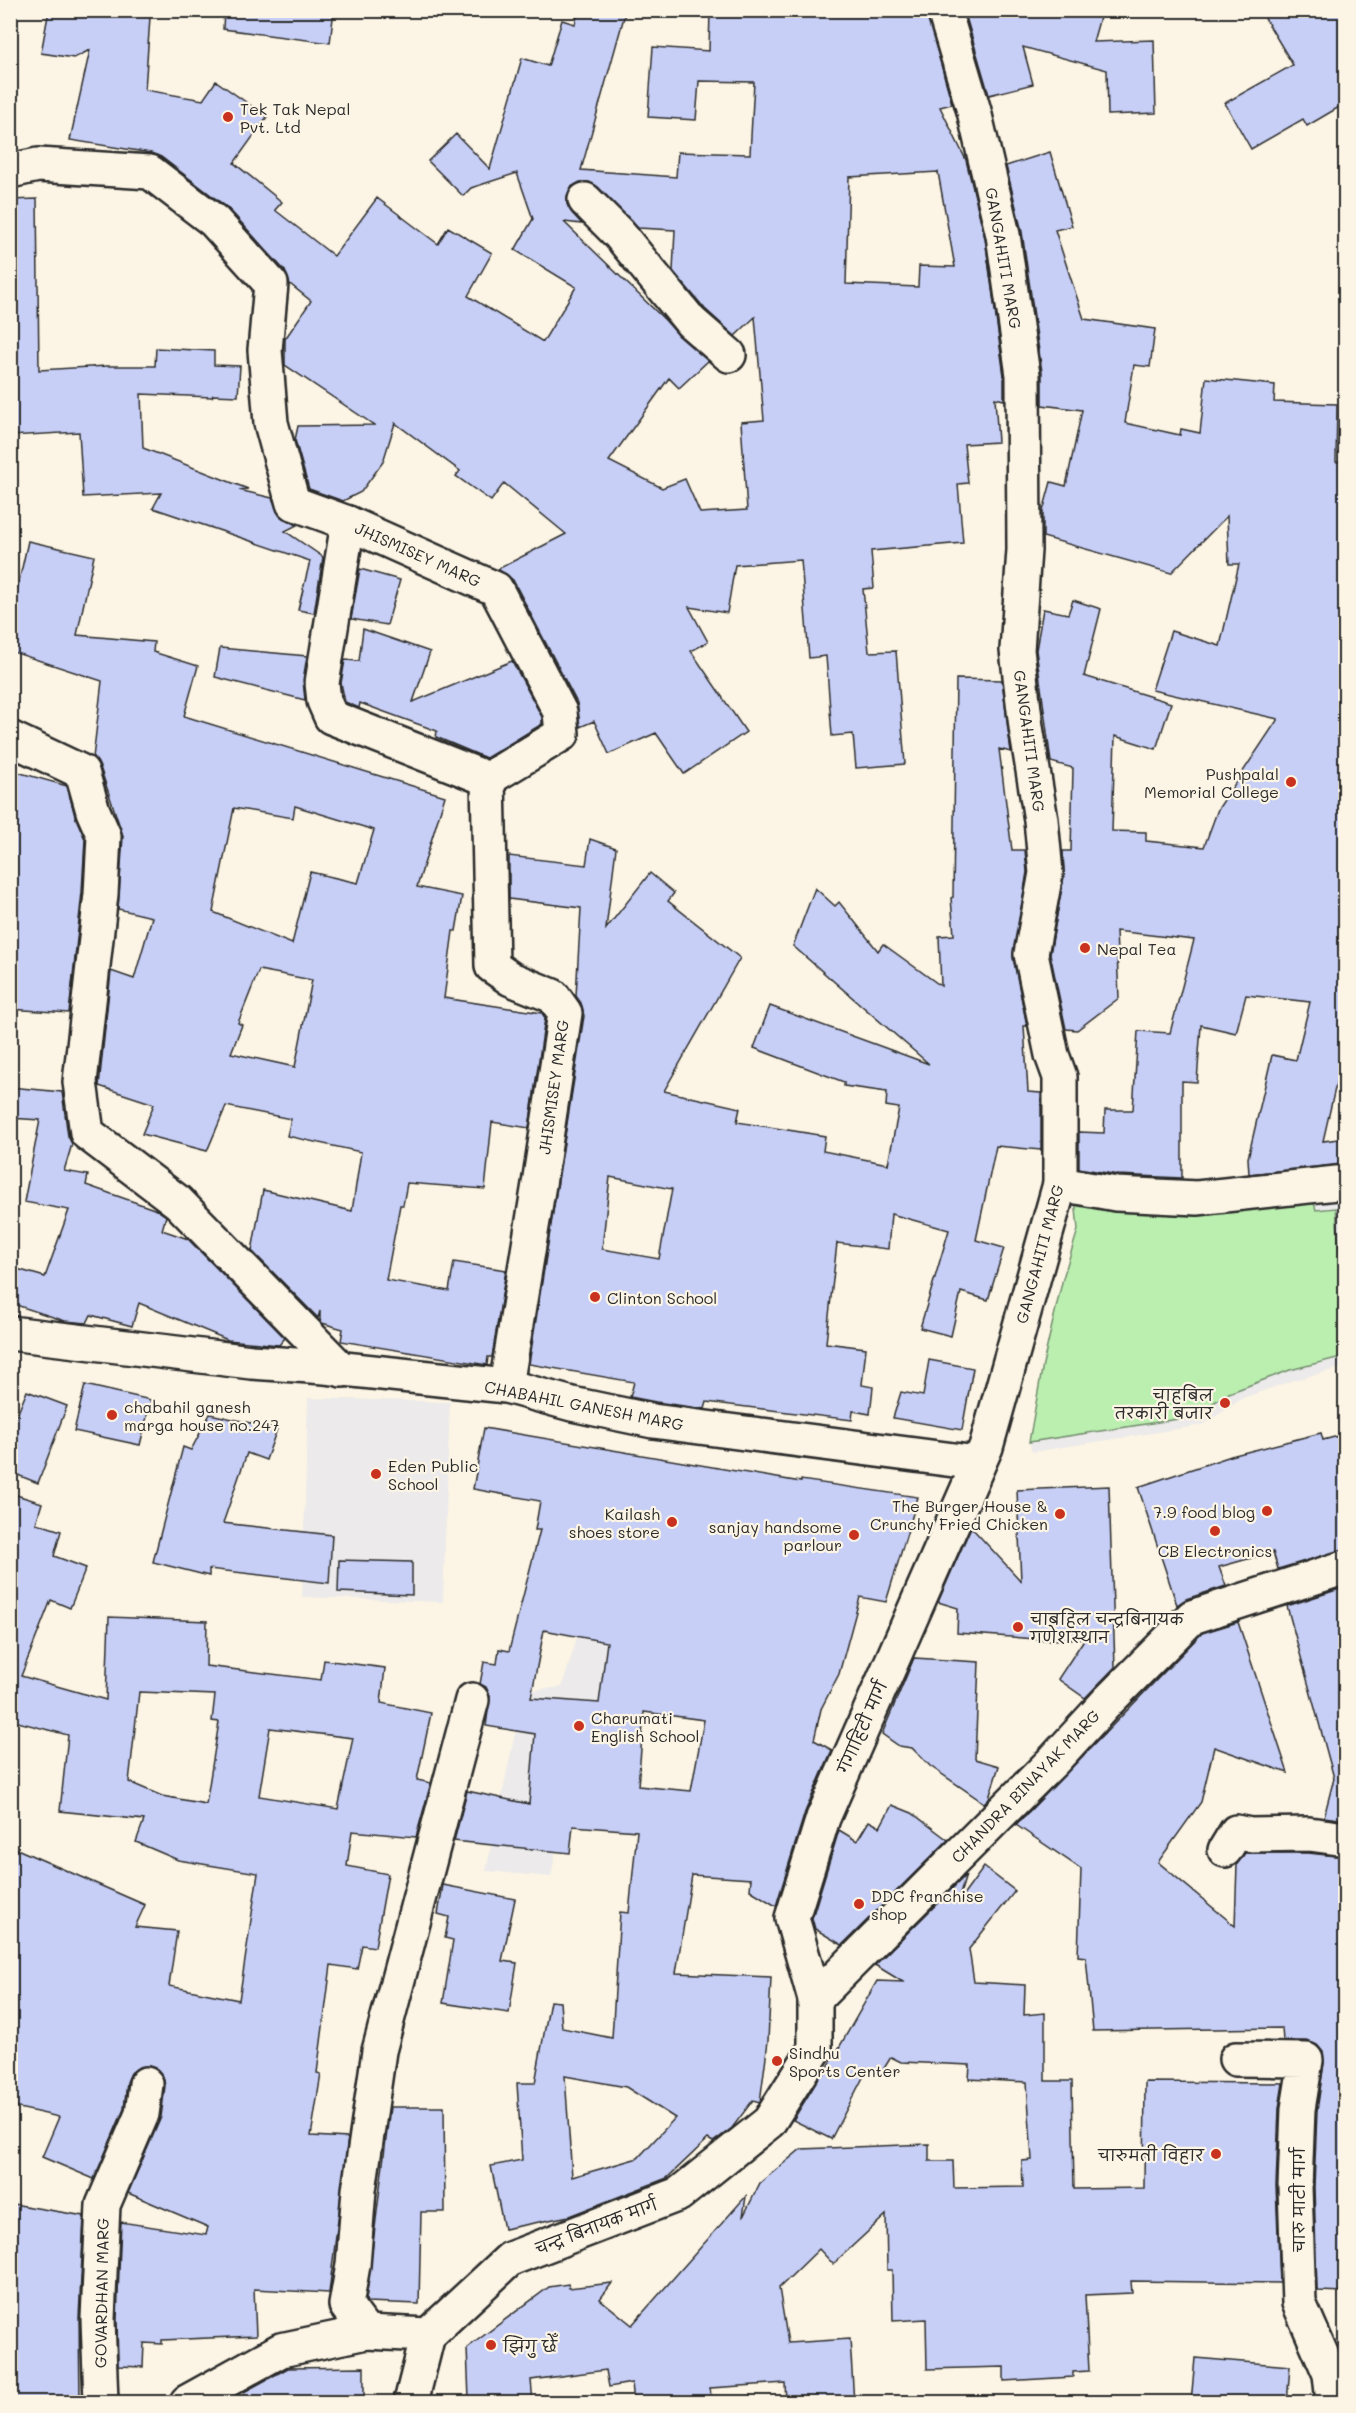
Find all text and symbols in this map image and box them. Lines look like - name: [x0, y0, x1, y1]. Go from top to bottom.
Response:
- place label: Tek Tak Nepal Pvt. Ltd: [240, 98, 351, 137]
- marker: Tek Tak Nepal Pvt. Ltd: [221, 110, 235, 124]
- street label: GANGAHITI MARG: [981, 186, 1027, 330]
- street label: JHISMISEY MARG: [352, 517, 484, 591]
- street label: GANGAHITI MARG: [1010, 669, 1050, 813]
- place label: Pushpalal Memorial College: [1144, 763, 1279, 802]
- marker: Pushpalal Memorial College: [1284, 775, 1298, 789]
- place label: Nepal Tea: [1097, 938, 1177, 959]
- marker: Nepal Tea: [1078, 941, 1092, 955]
- street label: JHISMISEY MARG: [533, 1018, 573, 1156]
- street label: GANGAHITI MARG: [1010, 1182, 1068, 1326]
- place label: Clinton School: [607, 1287, 717, 1308]
- marker: Clinton School: [588, 1290, 602, 1304]
- street label: CHABAHIL GANESH MARG: [483, 1375, 685, 1435]
- place label: चाहबिल तरकारी बजार: [1114, 1384, 1214, 1423]
- place label: chabahil ganesh marga house no.247: [124, 1396, 280, 1435]
- marker: चाहबिल तरकारी बजार: [1218, 1396, 1232, 1410]
- marker: chabahil ganesh marga house no.247: [105, 1408, 119, 1422]
- place label: Eden Public School: [388, 1455, 478, 1494]
- marker: Eden Public School: [369, 1467, 383, 1481]
- place label: The Burger House & Crunchy Fried Chicken: [870, 1495, 1048, 1534]
- place label: 7.9 food blog: [1153, 1501, 1255, 1522]
- place label: Kailash shoes store: [569, 1503, 660, 1542]
- marker: 7.9 food blog: [1260, 1504, 1274, 1518]
- marker: The Burger House & Crunchy Fried Chicken: [1053, 1507, 1067, 1521]
- marker: Kailash shoes store: [665, 1515, 679, 1529]
- place label: sanjay handsome parlour: [709, 1516, 842, 1555]
- marker: CB Electronics: [1208, 1524, 1222, 1538]
- marker: sanjay handsome parlour: [847, 1528, 861, 1542]
- place label: CB Electronics: [1158, 1540, 1272, 1561]
- place label: चाबहिल चन्द्रबिनायक गणेशस्थान: [1029, 1608, 1185, 1647]
- marker: चाबहिल चन्द्रबिनायक गणेशस्थान: [1011, 1620, 1025, 1634]
- street label: गंगाहिटी मार्ग: [832, 1677, 892, 1777]
- street label: CHANDRA BINAYAK MARG: [946, 1705, 1104, 1867]
- place label: Charumati English School: [591, 1707, 700, 1746]
- marker: Charumati English School: [572, 1719, 586, 1733]
- place label: DDC franchise shop: [871, 1885, 984, 1924]
- marker: DDC franchise shop: [852, 1897, 866, 1911]
- place label: Sindhu Sports Center: [789, 2042, 901, 2081]
- marker: Sindhu Sports Center: [770, 2054, 784, 2068]
- place label: चारुमती विहार: [1097, 2144, 1205, 2165]
- street label: चारु माटी मार्ग: [1288, 2146, 1309, 2253]
- marker: चारुमती विहार: [1209, 2147, 1223, 2161]
- street label: चन्द्र बिनायक मार्ग: [532, 2193, 661, 2259]
- street label: GOVARDHAN MARG: [89, 2218, 113, 2368]
- place label: झिगु छेँ: [502, 2332, 558, 2358]
- marker: झिगु छेँ: [484, 2338, 498, 2352]

